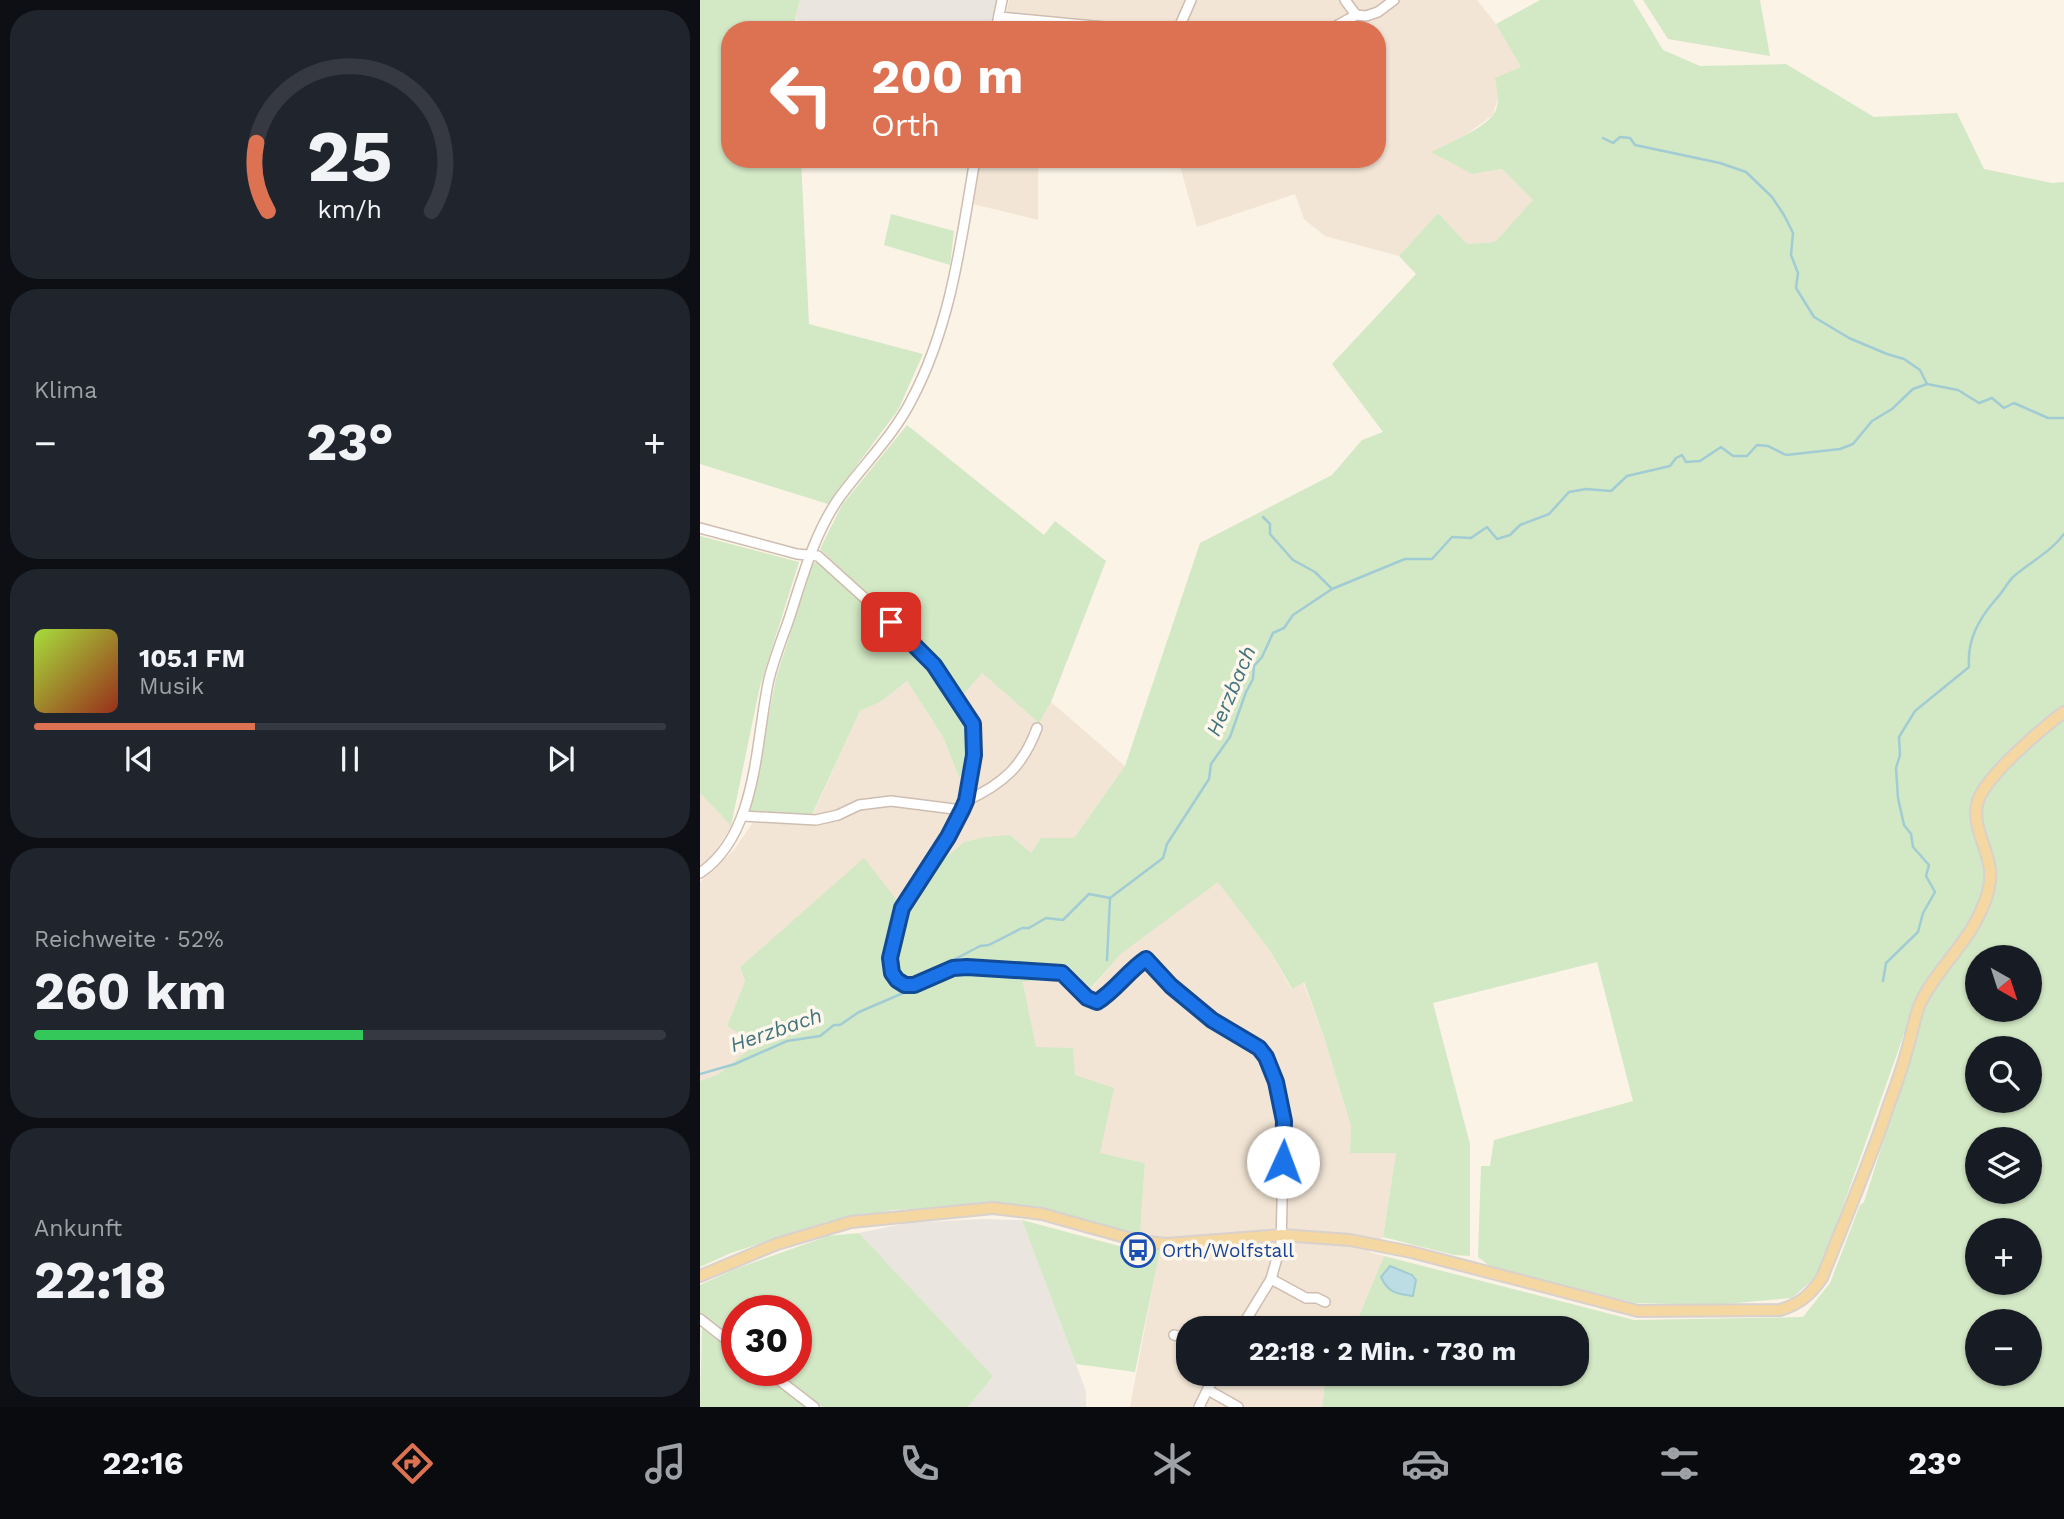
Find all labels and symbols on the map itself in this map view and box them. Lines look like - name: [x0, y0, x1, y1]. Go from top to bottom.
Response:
- pin: [861, 592, 921, 652]
- water label: Herzbach: [1200, 642, 1261, 740]
- north arrow: [1965, 945, 2042, 1022]
- water label: Herzbach: [727, 1002, 825, 1057]
- position arrow: [1246, 1125, 1320, 1199]
- bus stop icon: Orth/Wolfstall: [1119, 1231, 1157, 1269]
- place label: Orth/Wolfstall: [1162, 1239, 1294, 1262]
- speed limit sign: 30: [721, 1295, 812, 1386]

